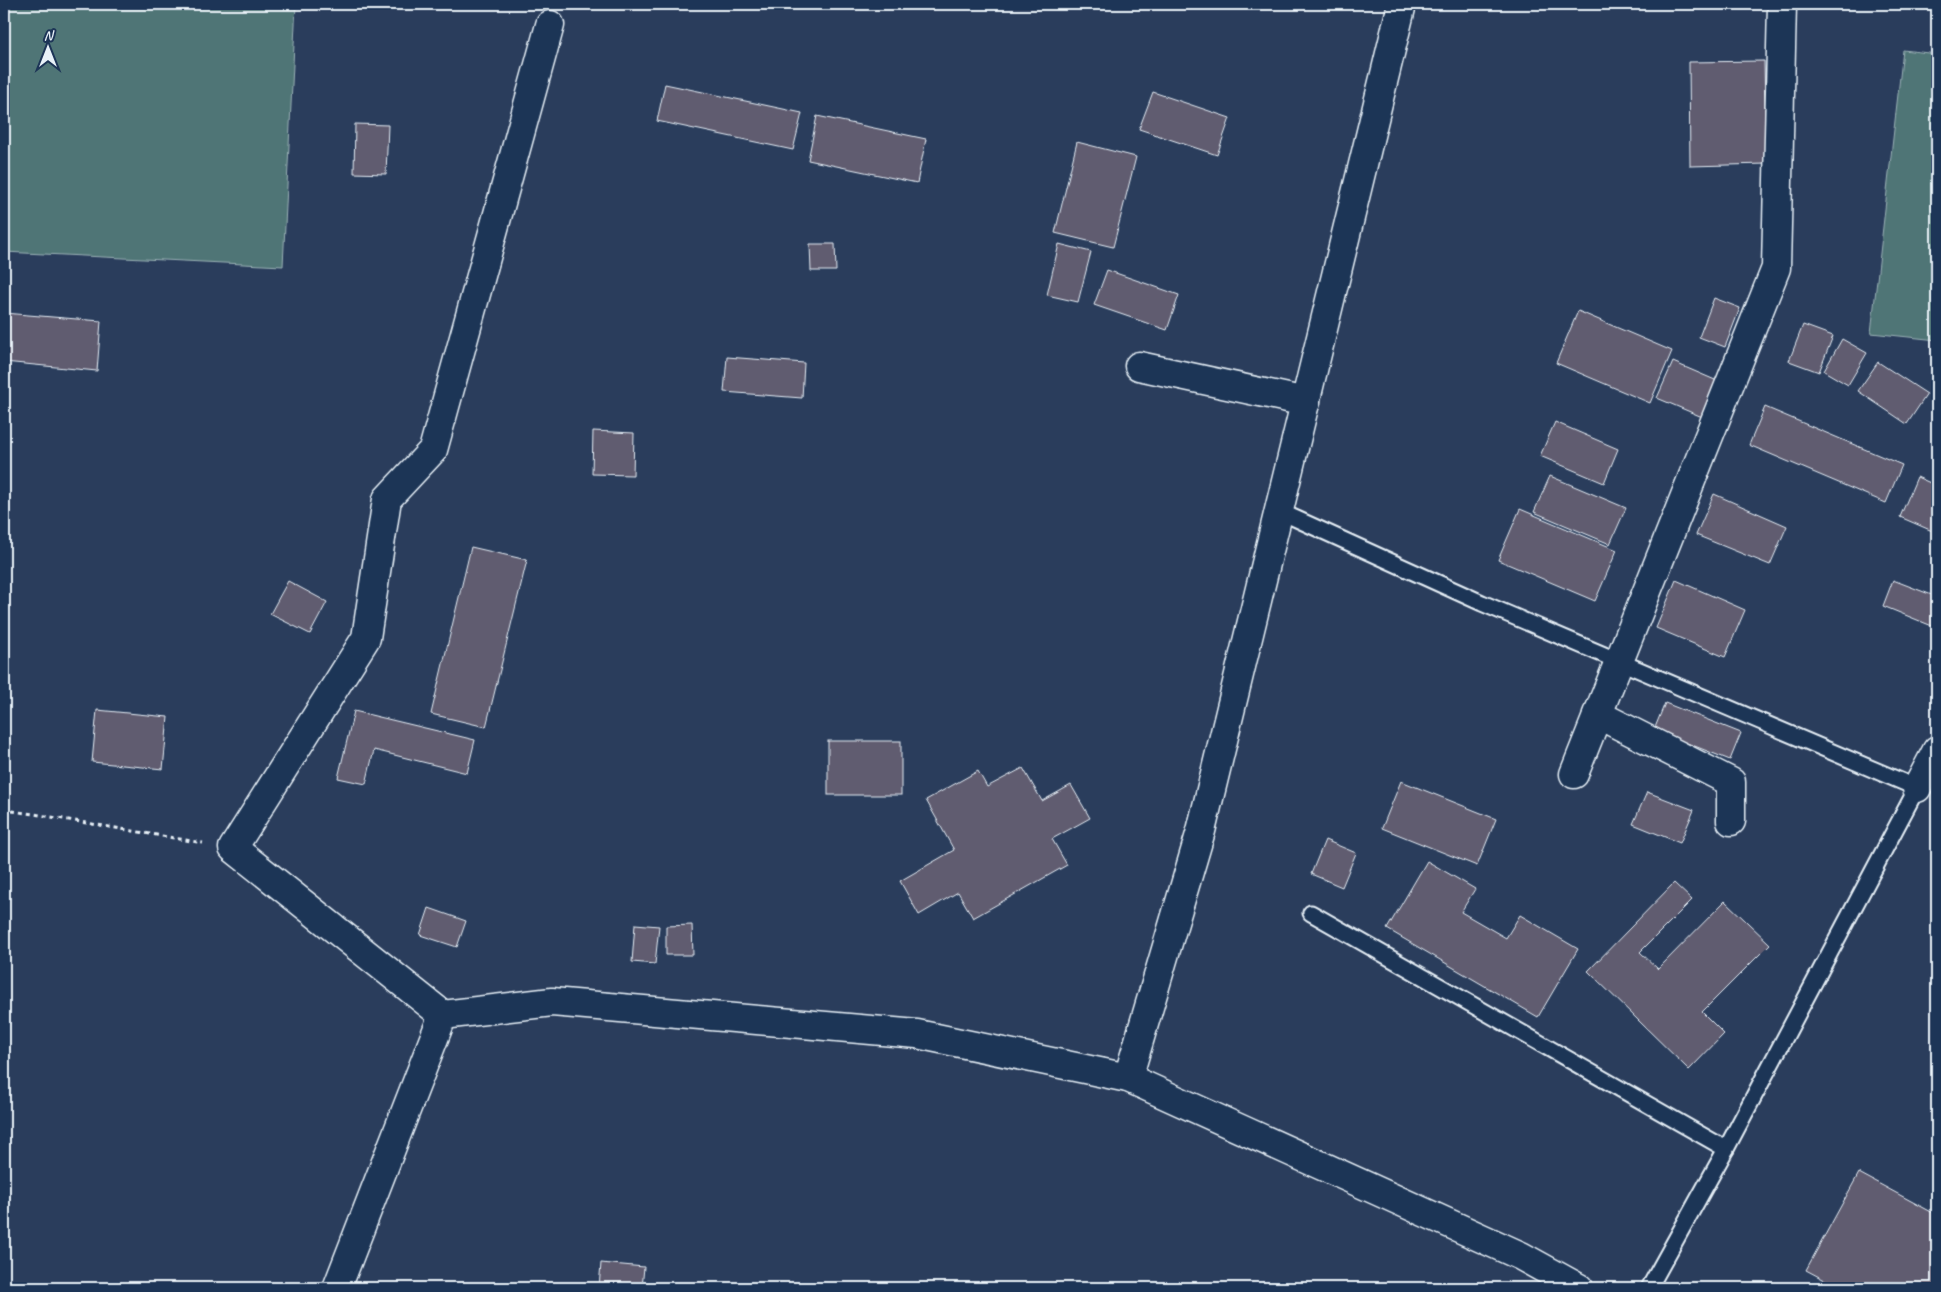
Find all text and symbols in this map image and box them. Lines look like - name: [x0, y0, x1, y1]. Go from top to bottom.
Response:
- north arrow: [22, 22, 72, 72]
- text: N: [44, 27, 55, 44]

